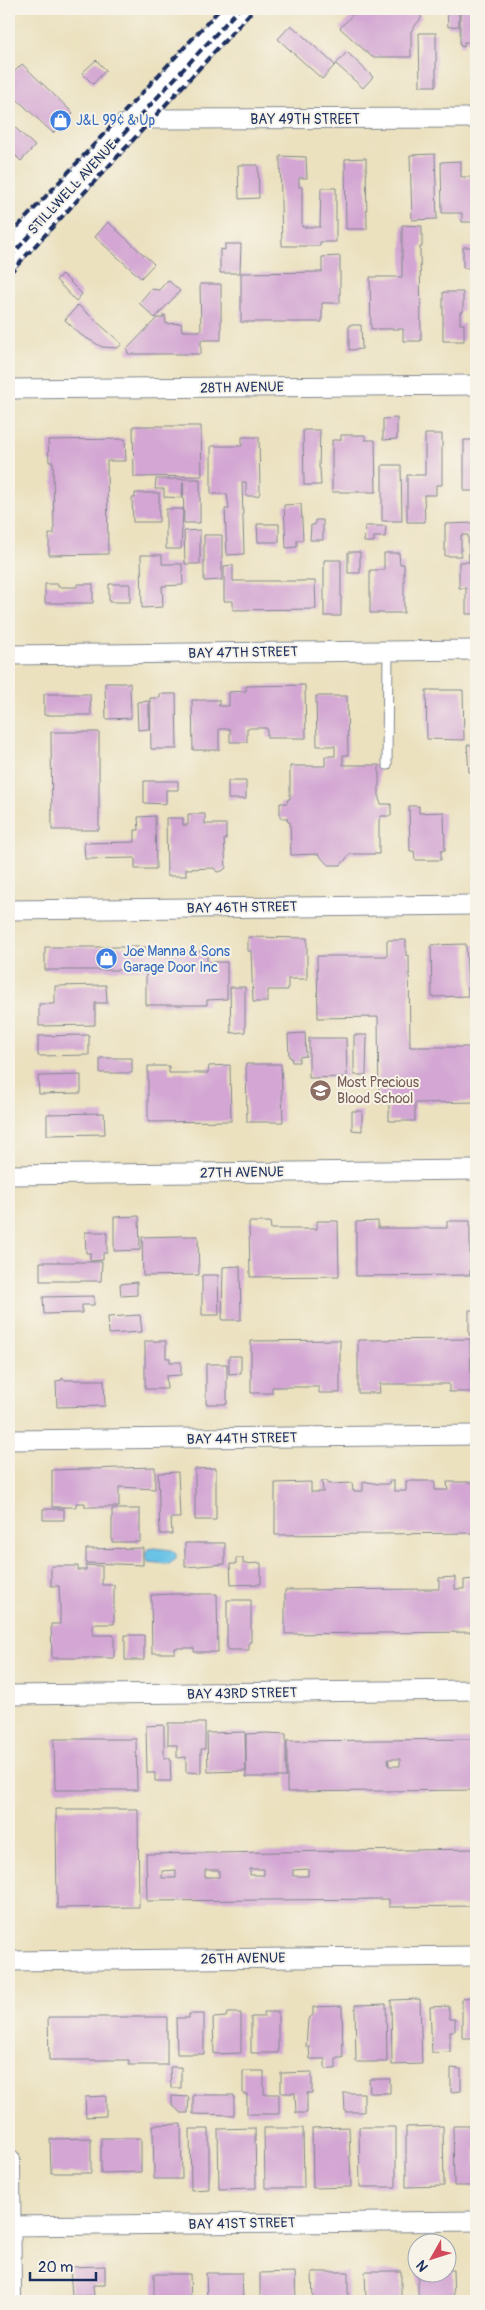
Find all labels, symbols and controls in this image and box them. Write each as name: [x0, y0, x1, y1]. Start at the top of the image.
shop icon: J&L 99¢ & Up: [48, 108, 72, 132]
street label: BAY 49TH STREET: [250, 111, 360, 128]
place label: J&L 99¢ & Up: [76, 112, 156, 129]
street label: STILLWELL AVENUE: [24, 137, 121, 238]
street label: 28TH AVENUE: [200, 378, 284, 397]
street label: BAY 47TH STREET: [188, 643, 298, 662]
street label: BAY 46TH STREET: [187, 898, 298, 917]
place label: Joe Manna & Sons Garage Door Inc: [123, 943, 231, 976]
shop icon: Joe Manna & Sons Garage Door Inc: [95, 947, 119, 971]
place label: Most Precious Blood School: [337, 1074, 420, 1107]
school or university icon: Most Precious Blood School: [309, 1078, 333, 1102]
street label: 27TH AVENUE: [200, 1163, 284, 1182]
street label: BAY 44TH STREET: [187, 1429, 298, 1448]
street label: BAY 43RD STREET: [187, 1684, 298, 1703]
street label: 26TH AVENUE: [200, 1949, 286, 1968]
street label: BAY 41ST STREET: [188, 2214, 296, 2233]
north arrow: [408, 2232, 458, 2282]
scale bar: [30, 2250, 96, 2282]
text: N: [413, 2257, 432, 2275]
text: 20 m: [38, 2258, 73, 2277]

